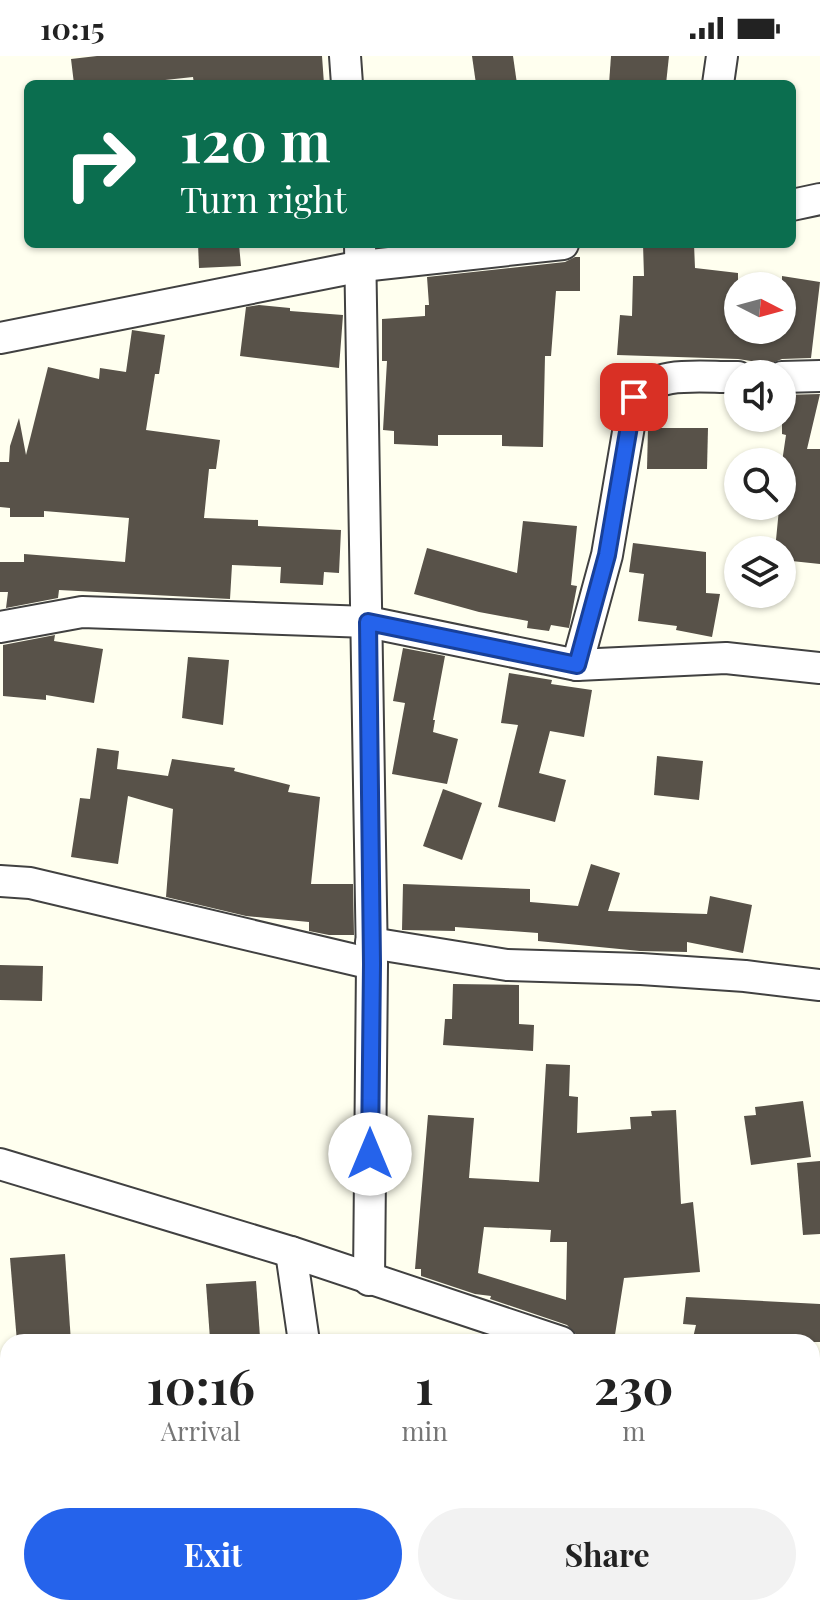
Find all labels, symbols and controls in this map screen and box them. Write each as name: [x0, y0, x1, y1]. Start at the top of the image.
text: 10:15: [40, 8, 104, 48]
text: 120 m: [180, 102, 331, 177]
icon: right: [48, 112, 152, 216]
text: Turn right: [180, 174, 347, 222]
north arrow: [724, 272, 796, 344]
map controls: [724, 272, 796, 608]
button: sound: [724, 360, 796, 432]
pin: [600, 363, 668, 431]
icon: arrive: [612, 375, 656, 419]
button: search: [724, 448, 796, 520]
button: layers: [724, 536, 796, 608]
position arrow: [328, 1112, 412, 1196]
text: 10:16: [146, 1353, 255, 1417]
text: 1: [415, 1353, 434, 1417]
text: 230: [594, 1353, 674, 1417]
text: Arrival: [161, 1413, 241, 1448]
text: min: [401, 1413, 448, 1448]
text: m: [622, 1413, 645, 1448]
button: Exit: [24, 1508, 402, 1600]
button: Share: [418, 1508, 796, 1600]

